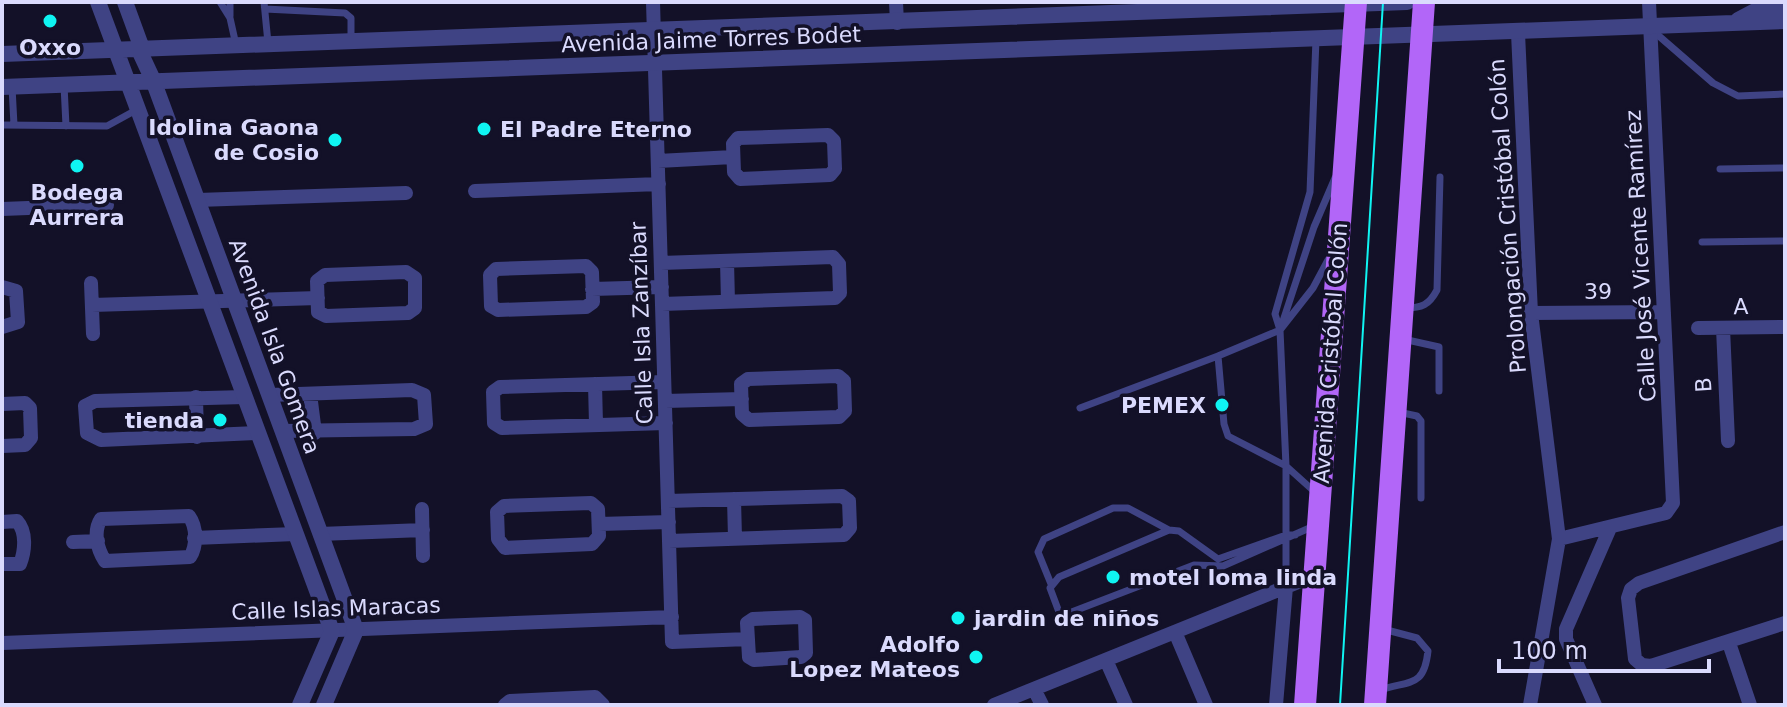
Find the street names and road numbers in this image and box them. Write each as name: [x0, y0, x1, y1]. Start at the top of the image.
street label: Avenida Jaime Torres Bodet: [561, 22, 862, 57]
street label: Prolongación Cristóbal Colón: [1484, 58, 1531, 374]
street label: Calle José Vicente Ramírez: [1620, 109, 1661, 403]
street label: Calle Isla Zanzíbar: [625, 220, 658, 425]
street label: Avenida Cristóbal Colón: [1309, 222, 1352, 484]
street label: Avenida Isla Gomera: [224, 235, 325, 457]
street label: 39: [1584, 279, 1612, 304]
street label: A: [1733, 294, 1749, 319]
street label: B: [1691, 377, 1716, 393]
street label: Calle Islas Maracas: [231, 592, 441, 625]

